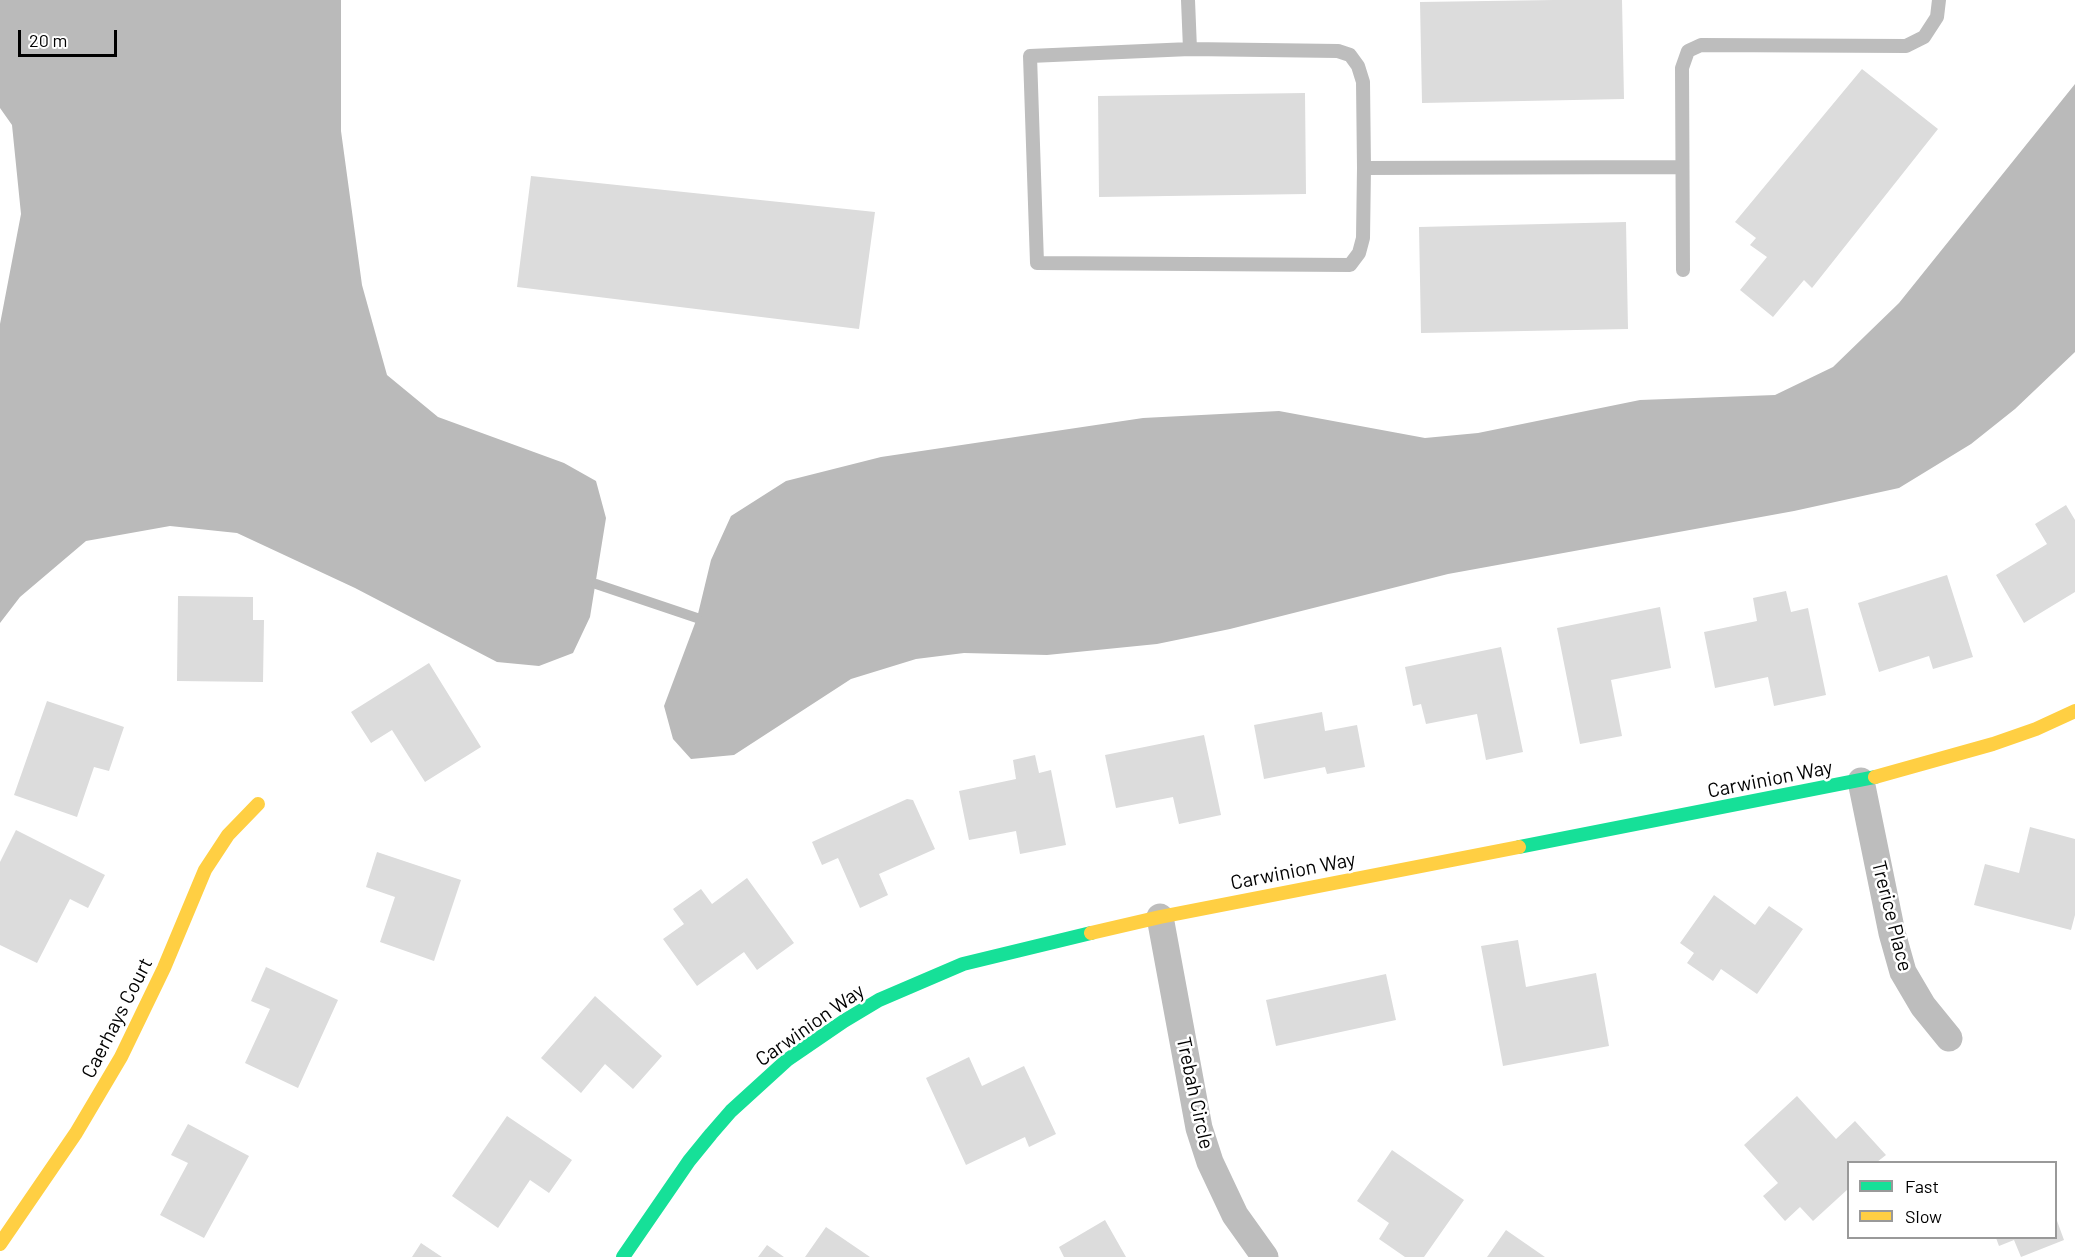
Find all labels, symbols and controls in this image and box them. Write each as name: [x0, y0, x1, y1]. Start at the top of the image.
scale bar: [21, 18, 120, 56]
text: 20 m: [29, 29, 67, 51]
street label: Carwinion Way: [1705, 755, 1835, 803]
street label: Carwinion Way: [1228, 847, 1358, 895]
street label: Trerice Place: [1867, 858, 1917, 974]
street label: Caerhays Court: [76, 954, 158, 1082]
street label: Carwinion Way: [751, 979, 869, 1071]
street label: Trebah Circle: [1171, 1035, 1219, 1151]
legend: [1847, 1161, 2057, 1239]
text: Fast: [1905, 1175, 1939, 1197]
text: Slow: [1905, 1205, 1942, 1227]

